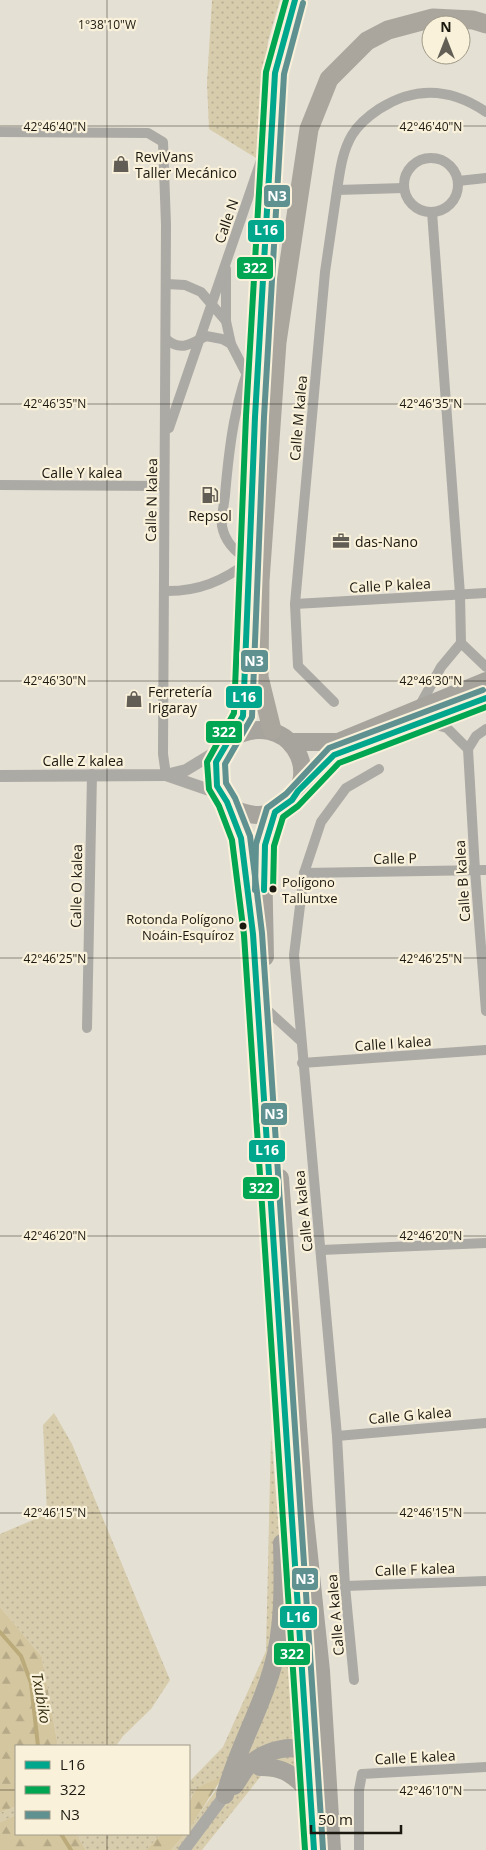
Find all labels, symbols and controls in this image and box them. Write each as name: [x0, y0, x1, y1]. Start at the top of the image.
north arrow: [421, 15, 471, 65]
text: 1°38'10"W: [78, 16, 136, 33]
text: N: [440, 17, 452, 36]
text: 42°46'40"N: [24, 118, 86, 135]
text: 42°46'40"N: [400, 118, 462, 135]
place label: ReviVans Taller Mecánico: [135, 147, 237, 182]
shop icon: ReviVans Taller Mecánico: [111, 154, 131, 174]
line badge: N3: [263, 184, 291, 208]
text: N3: [267, 186, 287, 205]
street label: Calle N: [210, 196, 242, 246]
line badge: L16: [247, 219, 285, 243]
text: L16: [254, 220, 278, 239]
line badge: 322: [236, 256, 274, 280]
text: 322: [243, 258, 267, 277]
street label: Calle M kalea: [285, 374, 311, 462]
text: 42°46'35"N: [24, 395, 86, 412]
text: 42°46'35"N: [400, 395, 462, 412]
street label: Calle N kalea: [141, 458, 161, 542]
street label: Calle Y kalea: [42, 463, 122, 482]
fuel station icon: Repsol: [200, 485, 220, 505]
place label: Repsol: [188, 506, 232, 525]
office icon: das-Nano: [331, 531, 351, 551]
place label: das-Nano: [355, 532, 418, 551]
street label: Calle P kalea: [349, 573, 431, 597]
line badge: N3: [240, 649, 269, 673]
text: N3: [244, 651, 264, 670]
text: 42°46'30"N: [24, 672, 86, 689]
text: 42°46'30"N: [400, 672, 462, 689]
place label: Ferretería Irigaray: [148, 682, 212, 717]
line badge: L16: [225, 685, 263, 709]
text: L16: [232, 687, 256, 706]
shop icon: Ferretería Irigaray: [124, 689, 144, 709]
line badge: 322: [205, 720, 243, 744]
text: 322: [212, 722, 236, 741]
street label: Calle Z kalea: [42, 751, 124, 770]
street label: Calle B kalea: [450, 839, 474, 923]
street label: Calle O kalea: [66, 844, 86, 928]
street label: Calle P: [373, 848, 417, 868]
place label: Polígono Talluntxe: [282, 873, 338, 907]
marker: Polígono Talluntxe: [268, 884, 278, 894]
place label: Rotonda Polígono Noáin-Esquíroz: [126, 910, 234, 944]
marker: Rotonda Polígono Noáin-Esquíroz: [238, 921, 248, 931]
text: 42°46'25"N: [24, 950, 86, 967]
text: 42°46'25"N: [400, 950, 462, 967]
street label: Calle I kalea: [354, 1031, 432, 1055]
line badge: N3: [260, 1102, 288, 1126]
text: N3: [264, 1104, 284, 1123]
line badge: L16: [248, 1139, 286, 1163]
text: L16: [255, 1140, 279, 1159]
street label: Calle A kalea: [289, 1169, 317, 1253]
line badge: 322: [242, 1176, 280, 1200]
text: 322: [249, 1178, 273, 1197]
text: 42°46'20"N: [24, 1227, 86, 1244]
text: 42°46'20"N: [400, 1227, 462, 1244]
street label: Calle G kalea: [368, 1402, 452, 1428]
text: 42°46'15"N: [24, 1504, 86, 1521]
text: 42°46'15"N: [400, 1504, 462, 1521]
street label: Calle F kalea: [375, 1558, 455, 1580]
line badge: N3: [291, 1567, 319, 1591]
text: N3: [295, 1569, 315, 1588]
street label: Calle A kalea: [322, 1573, 348, 1657]
line badge: L16: [279, 1605, 318, 1629]
text: L16: [286, 1607, 310, 1626]
line badge: 322: [273, 1642, 311, 1666]
text: 322: [280, 1644, 304, 1663]
water label: Txubiko: [28, 1671, 56, 1725]
legend: [15, 1745, 190, 1835]
street label: Calle E kalea: [374, 1745, 456, 1769]
text: L16: [60, 1754, 85, 1774]
text: 322: [60, 1779, 86, 1799]
text: 42°46'10"N: [400, 1782, 462, 1799]
scale bar: [311, 1802, 401, 1834]
text: N3: [60, 1804, 80, 1824]
text: 50 m: [318, 1809, 353, 1829]

